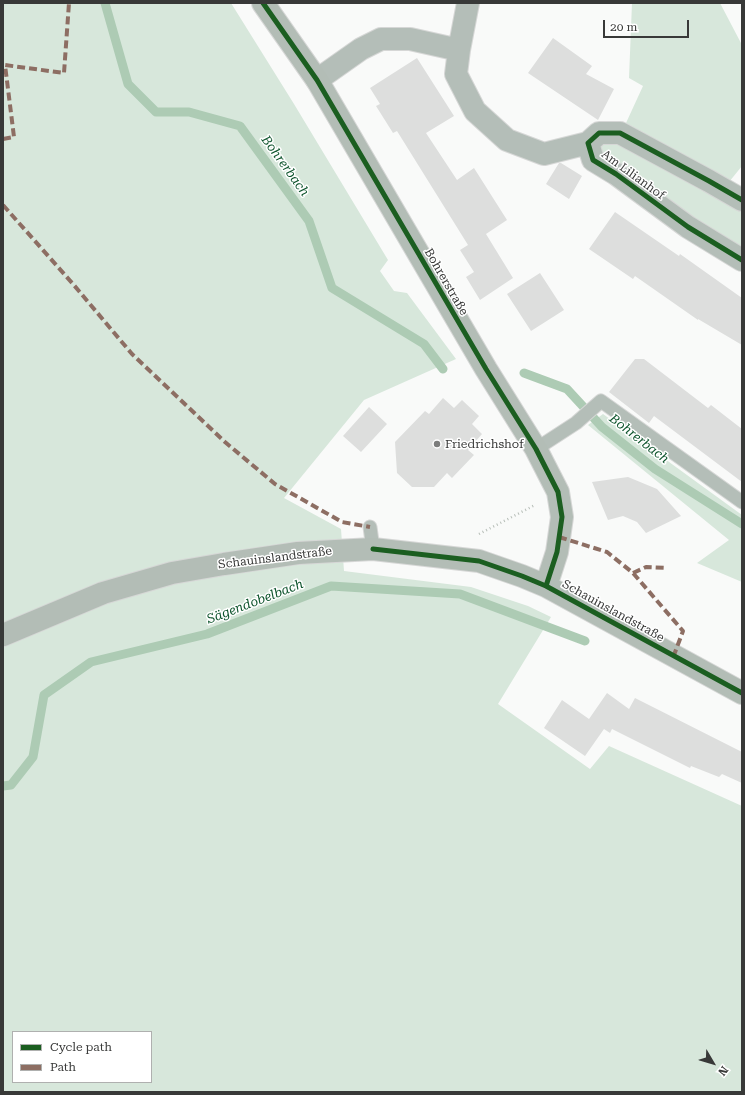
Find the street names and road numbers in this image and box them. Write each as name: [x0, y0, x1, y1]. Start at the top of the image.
street label: Am Lilianhof: [598, 147, 668, 203]
street label: Bohrerstraße: [421, 246, 471, 318]
street label: Schauinslandstraße: [217, 544, 333, 572]
street label: Schauinslandstraße: [559, 577, 667, 645]

